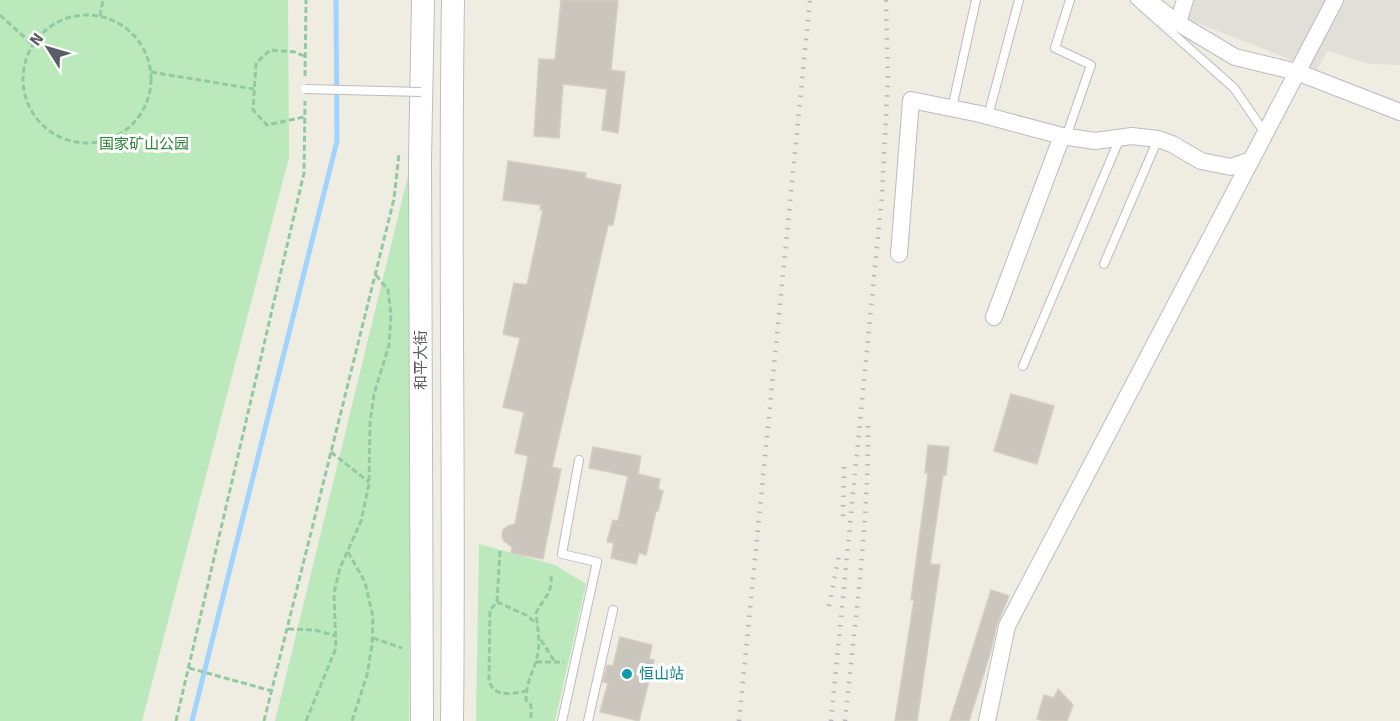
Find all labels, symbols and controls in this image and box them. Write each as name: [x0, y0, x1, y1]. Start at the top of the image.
north arrow: [18, 18, 78, 78]
text: N: [25, 29, 48, 50]
park label: 国家矿山公园: [99, 135, 189, 153]
street label: 和平大街: [412, 330, 430, 390]
place label: 恒山站: [639, 665, 684, 683]
marker: 恒山站: [620, 667, 634, 681]

